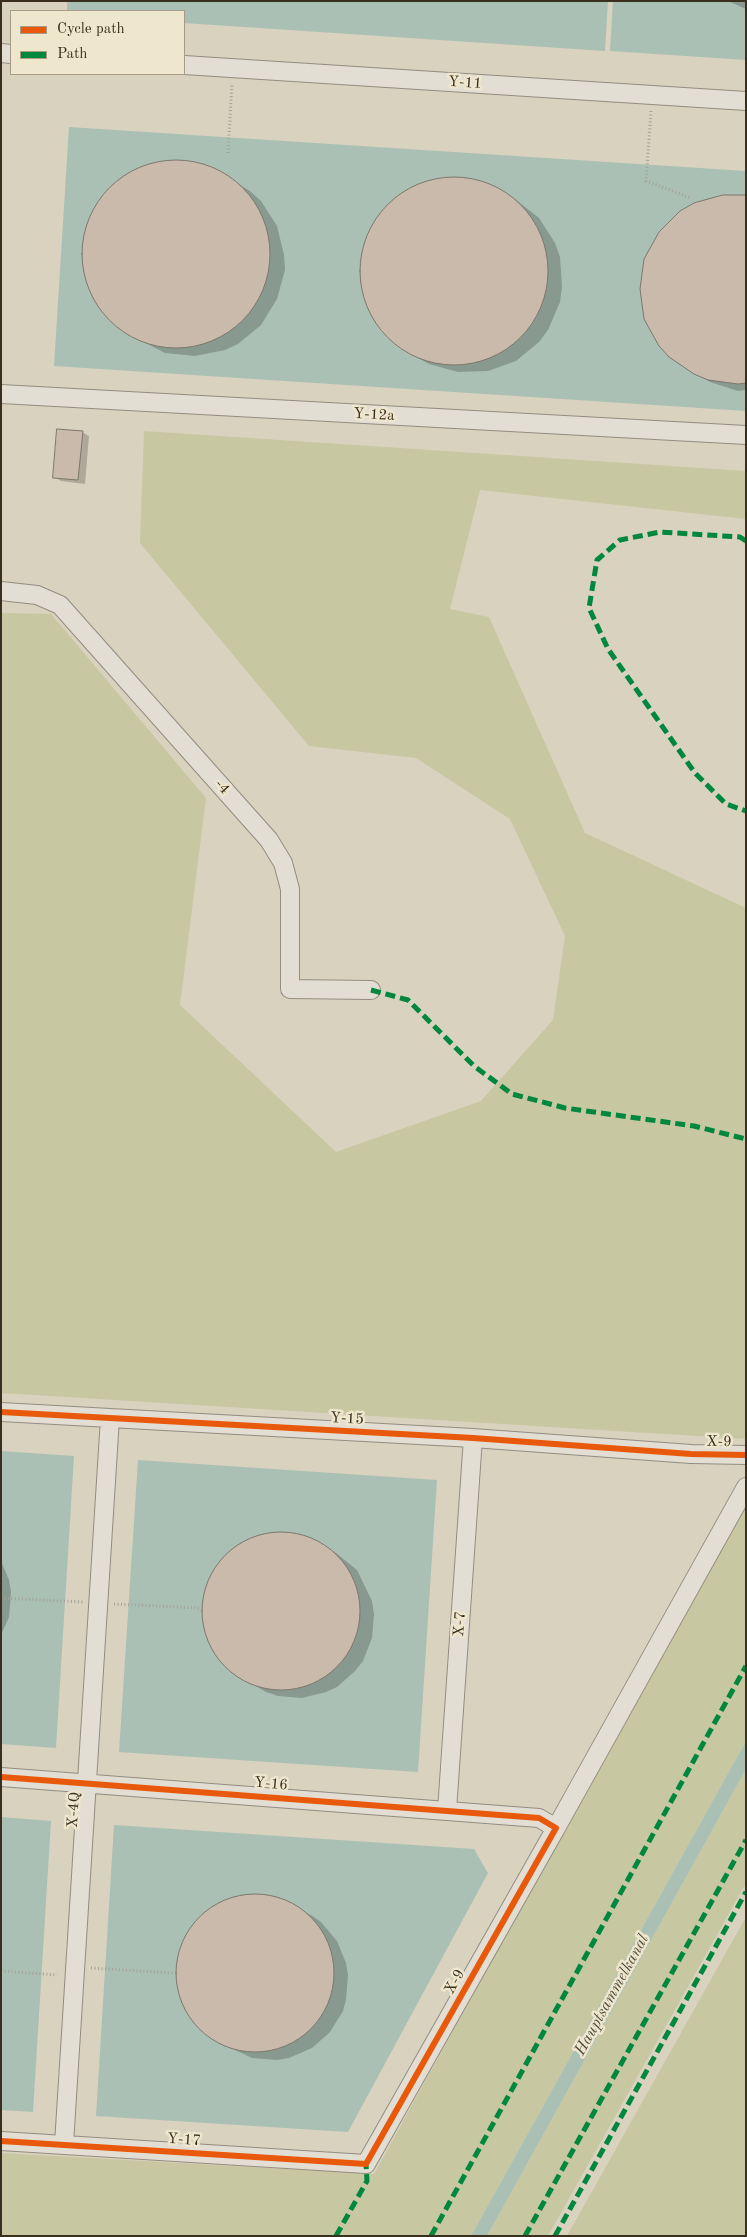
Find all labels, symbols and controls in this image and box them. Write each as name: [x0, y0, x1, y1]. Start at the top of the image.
legend: [10, 10, 185, 75]
text: Cycle path: [57, 22, 125, 37]
text: Path: [57, 47, 87, 62]
street label: Y-11: [447, 73, 483, 93]
street label: Y-12a: [353, 405, 395, 425]
street label: -4: [211, 776, 233, 798]
street label: Y-15: [330, 1409, 364, 1429]
street label: X-9: [706, 1433, 732, 1451]
street label: X-7: [450, 1611, 470, 1637]
street label: Y-16: [253, 1774, 289, 1794]
street label: X-4Q: [64, 1791, 84, 1829]
water label: Hauptsammelkanal: [571, 1931, 653, 2059]
street label: X-9: [441, 1966, 469, 1998]
street label: Y-17: [166, 2130, 202, 2150]

